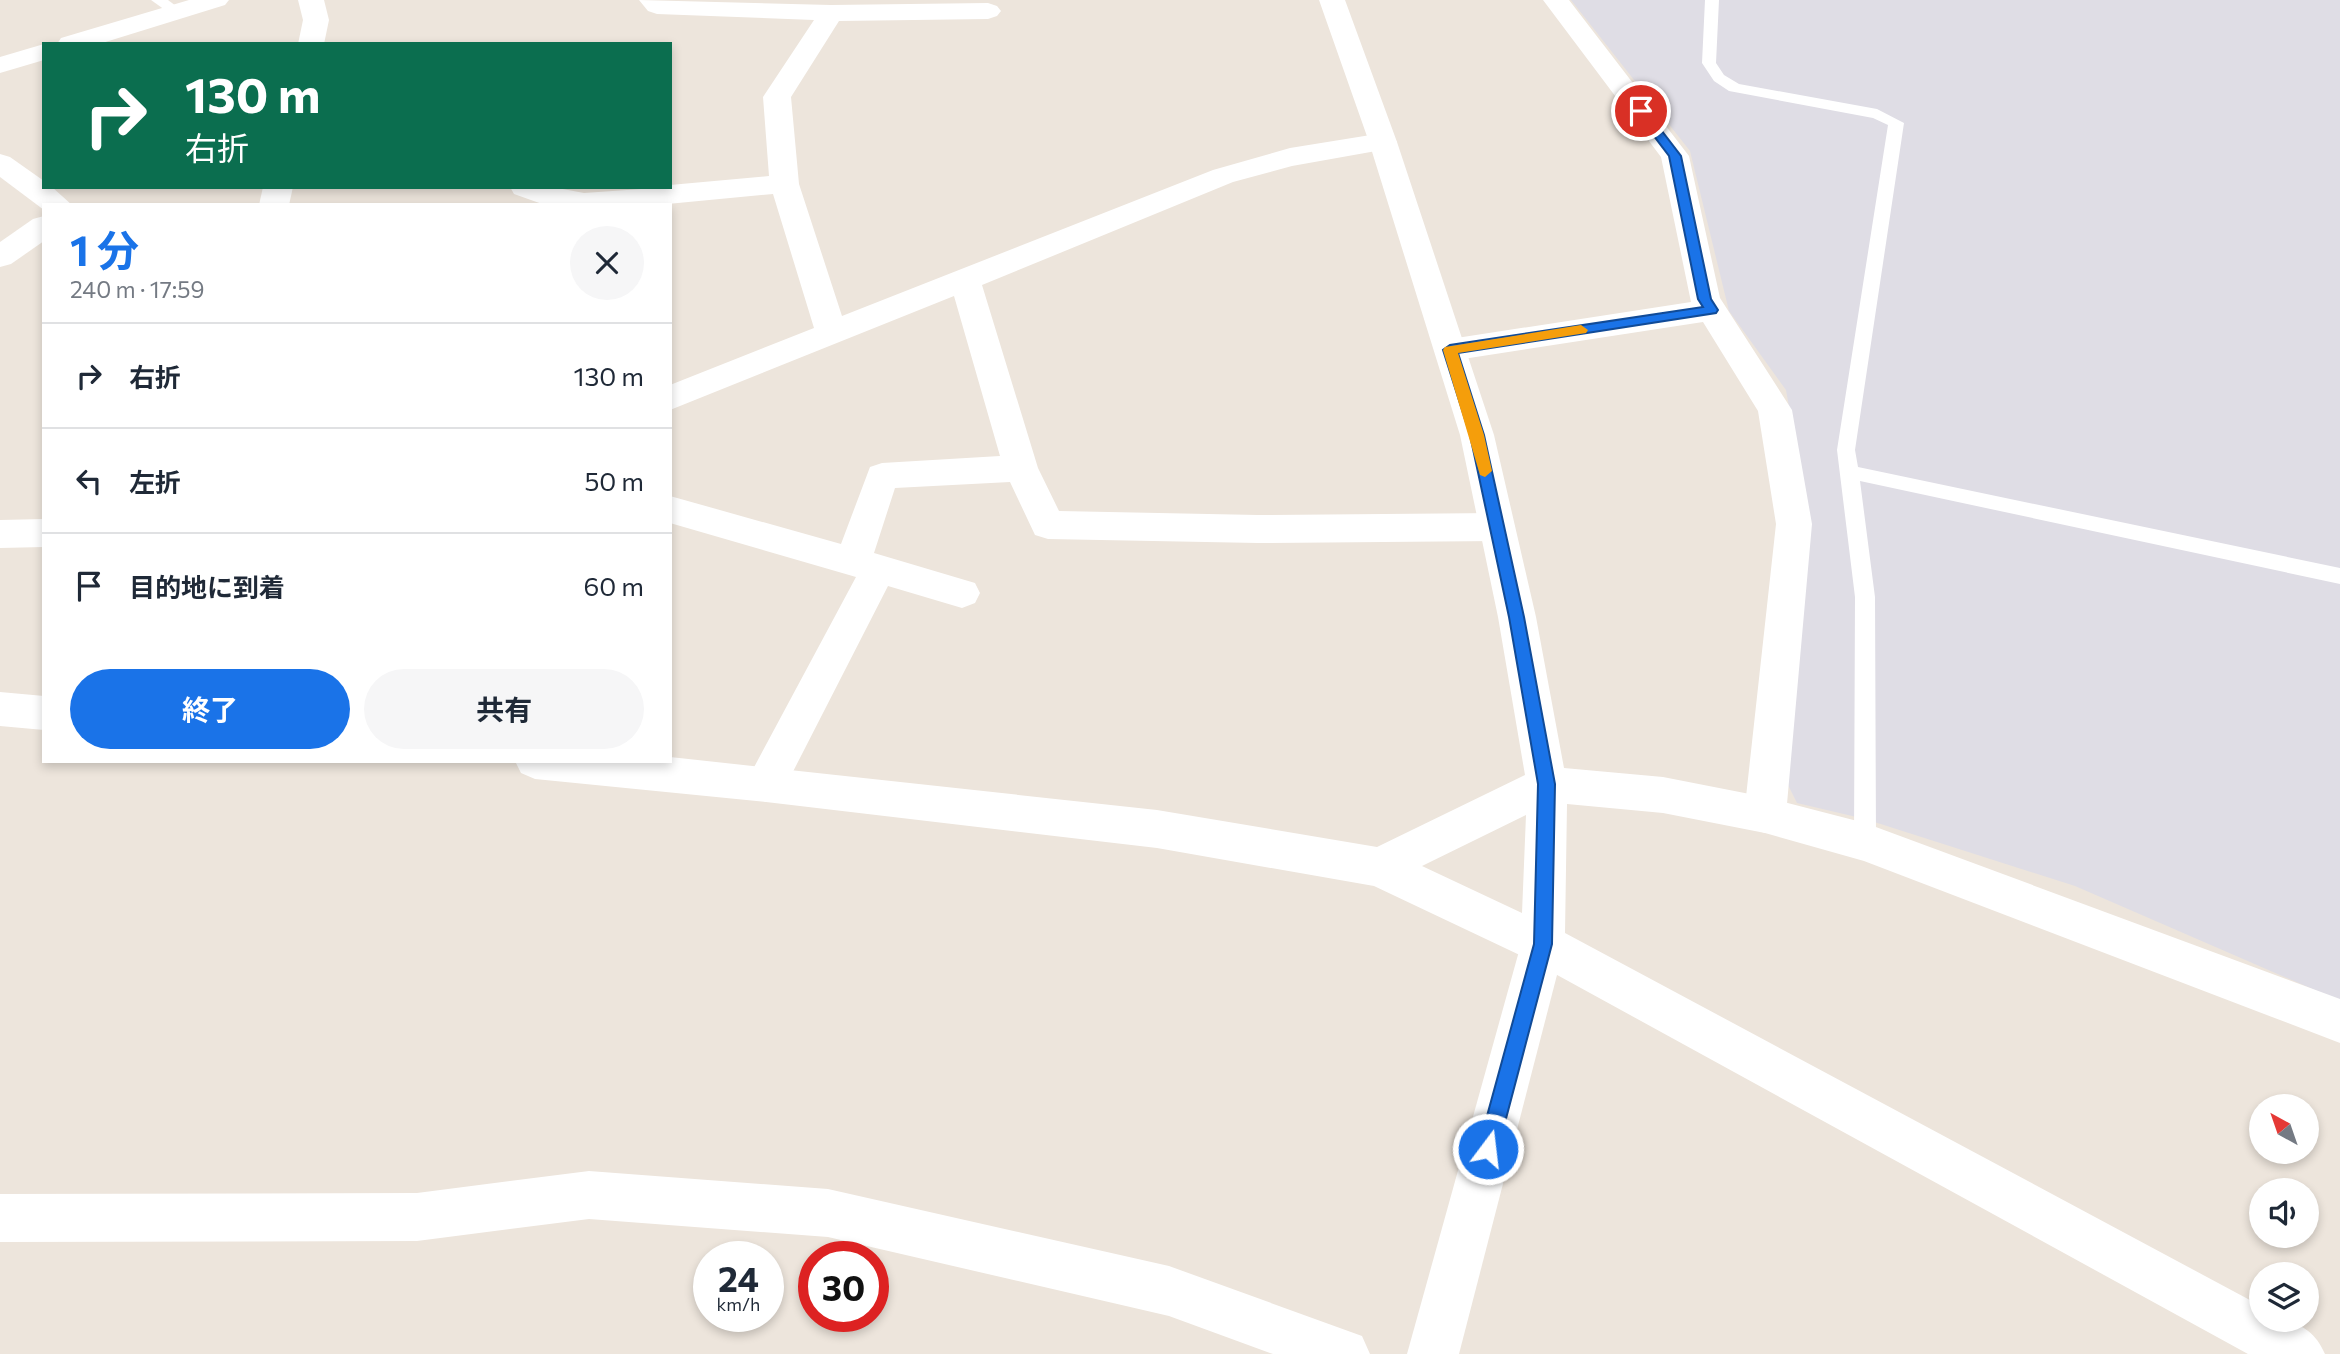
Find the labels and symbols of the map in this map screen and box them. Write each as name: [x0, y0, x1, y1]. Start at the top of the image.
pin: [1611, 81, 1671, 141]
north arrow: [2249, 1094, 2319, 1164]
position arrow: [1451, 1112, 1525, 1186]
speed limit sign: 30: [798, 1241, 889, 1332]

